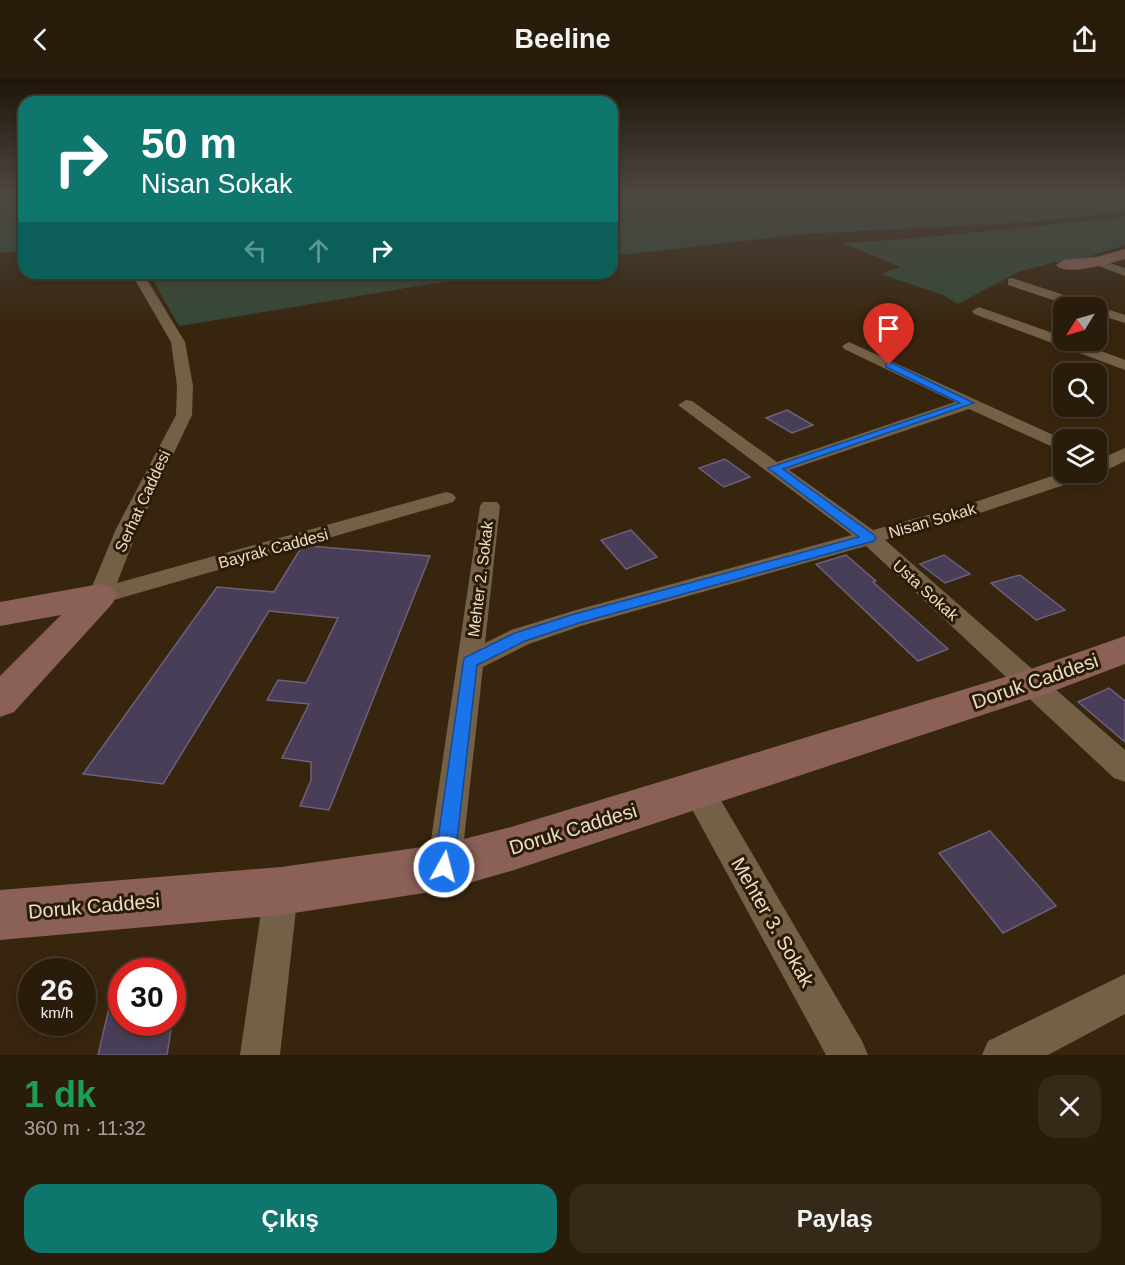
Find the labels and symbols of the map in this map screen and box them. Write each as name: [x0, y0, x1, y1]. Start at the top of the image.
north arrow: [1053, 297, 1107, 351]
pin: [863, 303, 914, 365]
street label: Serhat Caddesi: [111, 448, 173, 555]
street label: Nisan Sokak: [887, 500, 979, 541]
street label: Mehter 2. Sokak: [465, 519, 496, 638]
street label: Bayrak Caddesi: [216, 526, 330, 571]
street label: Usta Sokak: [890, 557, 962, 625]
street label: Doruk Caddesi: [969, 649, 1101, 713]
street label: Doruk Caddesi: [507, 799, 639, 859]
position arrow: [412, 835, 476, 899]
street label: Mehter 3. Sokak: [727, 853, 819, 991]
street label: Doruk Caddesi: [27, 889, 161, 923]
speed limit sign: 30: [108, 958, 186, 1036]

